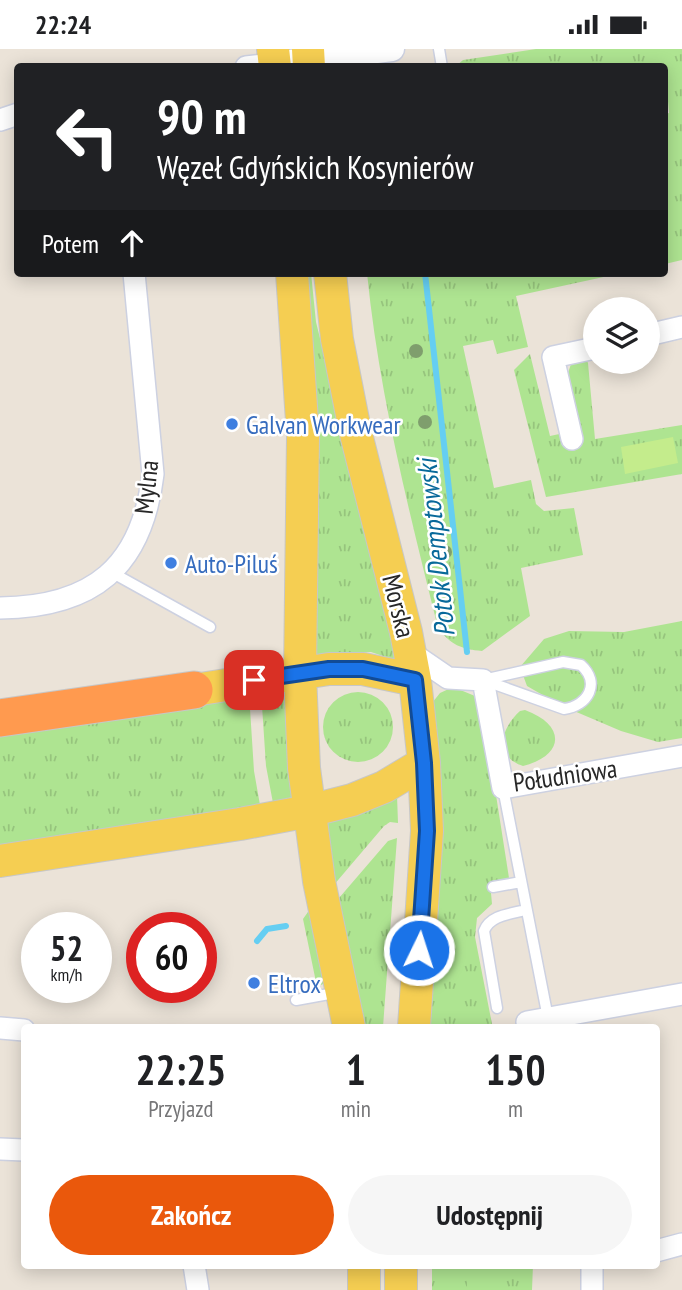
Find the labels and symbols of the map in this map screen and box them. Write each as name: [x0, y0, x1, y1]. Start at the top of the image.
place label: Galvan Workwear: [246, 408, 401, 441]
marker: Galvan Workwear: [224, 416, 240, 432]
water label: Potok Demptowski: [407, 453, 463, 639]
street label: Mylna: [127, 458, 165, 516]
place label: Auto-Piluś: [185, 547, 278, 580]
marker: Auto-Piluś: [163, 555, 179, 571]
street label: Morska: [375, 571, 423, 641]
pin: [224, 650, 284, 710]
street label: Południowa: [511, 751, 619, 799]
speed limit sign: 60: [126, 912, 217, 1003]
position arrow: [382, 913, 456, 987]
place label: Eltrox: [268, 967, 321, 1000]
marker: Eltrox: [246, 975, 262, 991]

